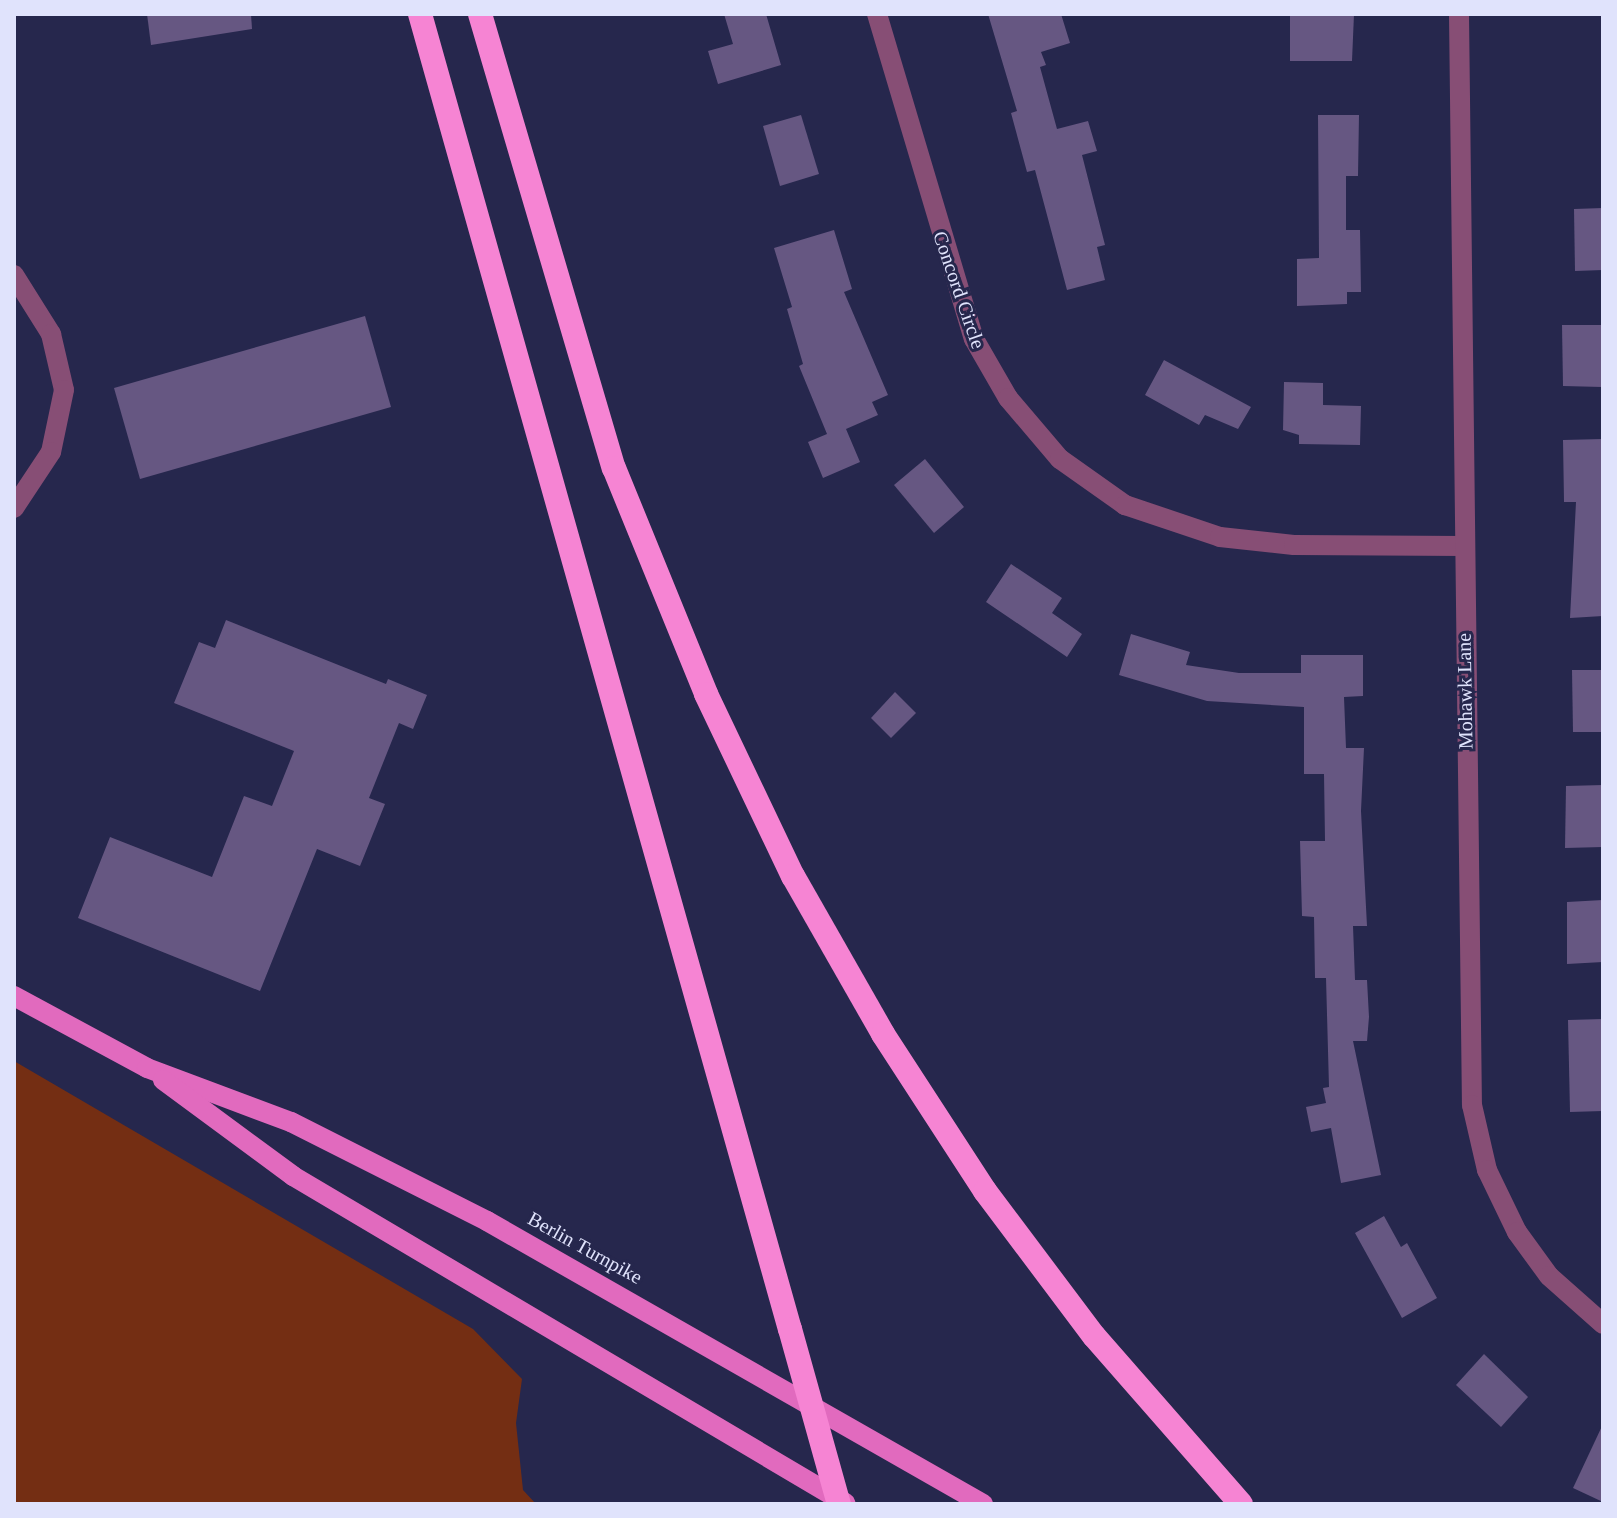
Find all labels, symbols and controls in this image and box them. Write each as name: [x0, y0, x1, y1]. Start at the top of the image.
street label: Concord Circle: [928, 228, 990, 352]
street label: Mohawk Lane: [1452, 633, 1478, 749]
street label: Berlin Turnpike: [523, 1207, 647, 1289]

